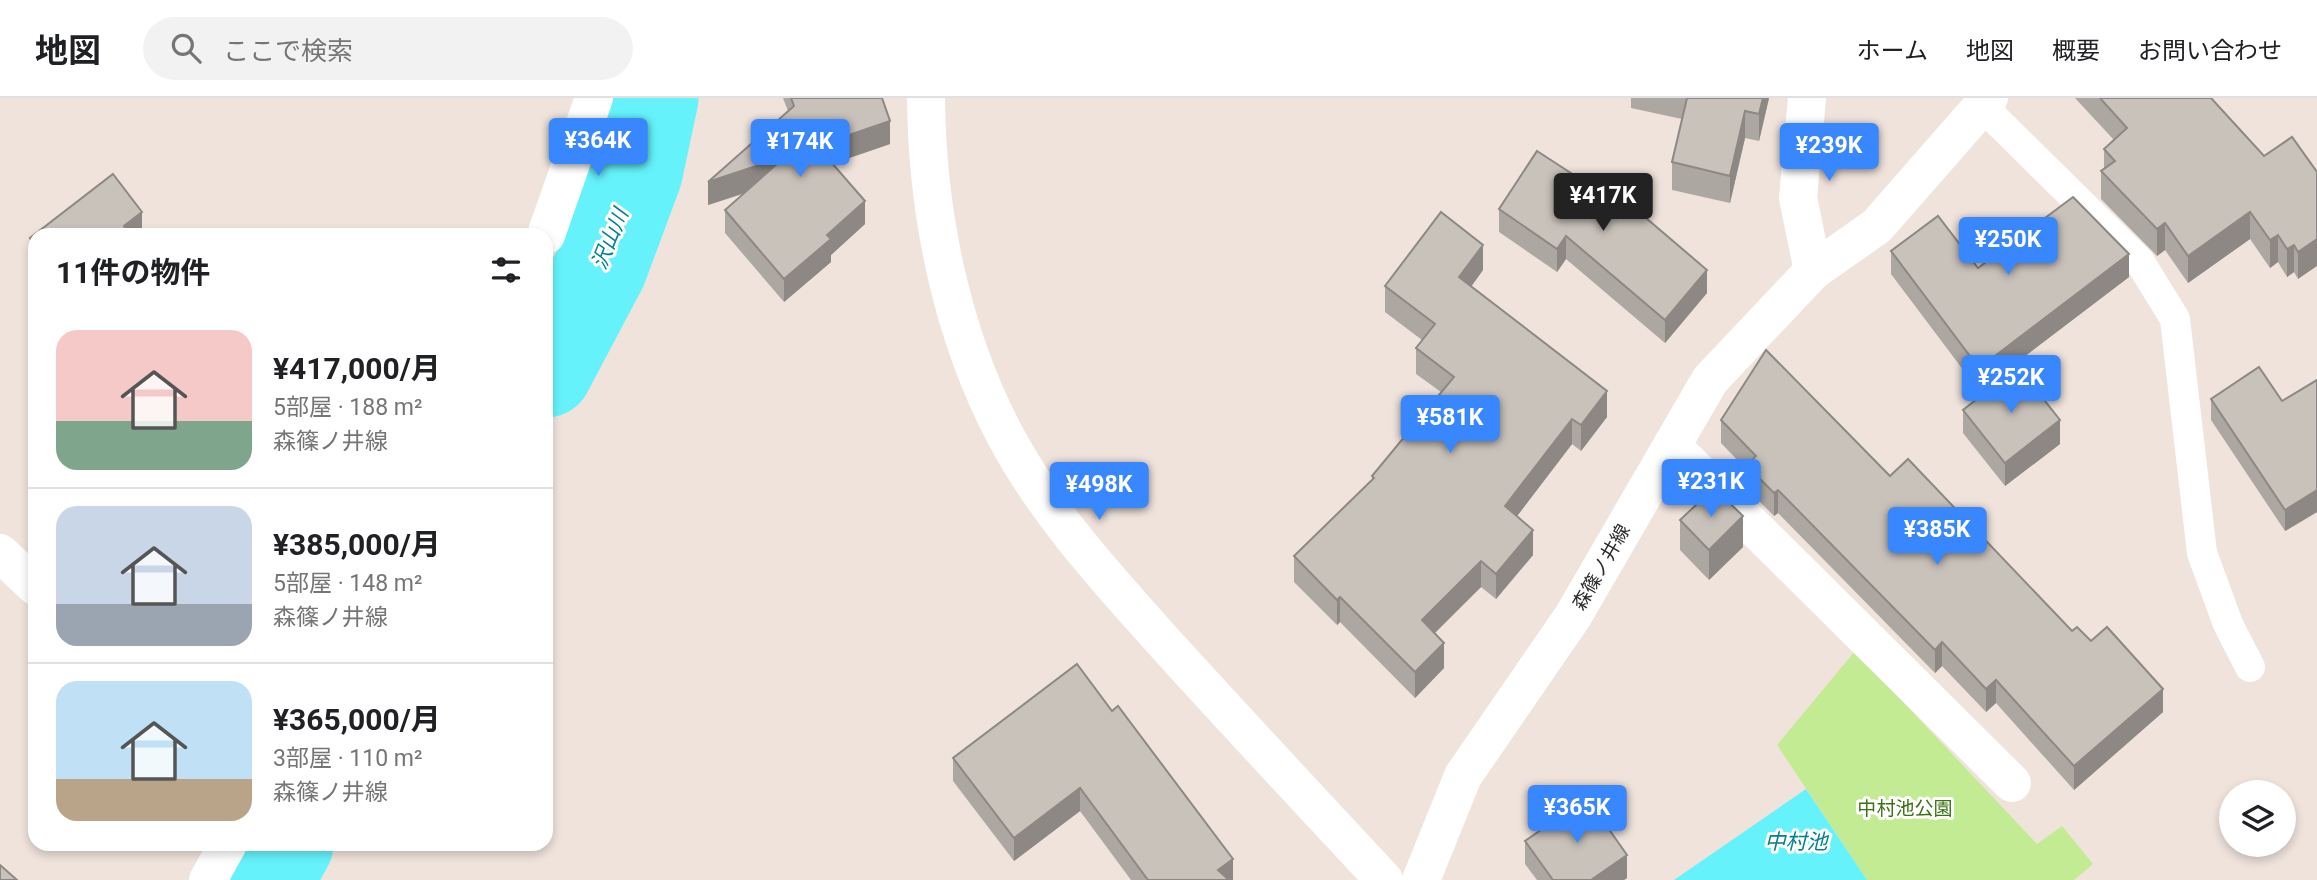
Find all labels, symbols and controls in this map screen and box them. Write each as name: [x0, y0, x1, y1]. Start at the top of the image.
search box: [143, 17, 633, 80]
icon: search: [167, 29, 205, 67]
text: 地図: [35, 31, 101, 70]
text: ここで検索: [223, 36, 353, 66]
text: ホーム: [1857, 37, 1928, 65]
text: 地図: [1966, 37, 2014, 65]
text: 概要: [2052, 37, 2100, 65]
text: お問い合わせ: [2138, 37, 2282, 65]
pin: ¥364K: [549, 118, 647, 178]
pin: ¥174K: [751, 120, 849, 179]
pin: ¥239K: [1780, 123, 1878, 183]
text: ¥364K: [565, 127, 631, 154]
text: ¥174K: [767, 128, 833, 155]
text: ¥239K: [1796, 132, 1862, 159]
pin: ¥417K: [1554, 174, 1652, 233]
text: ¥417K: [1570, 182, 1636, 209]
water label: 沢山川: [587, 203, 634, 273]
pin: ¥250K: [1959, 218, 2057, 277]
text: ¥250K: [1975, 226, 2041, 253]
icon: filters: [487, 251, 525, 289]
text: 11件の物件: [56, 255, 210, 290]
text: ¥417,000/月: [273, 351, 441, 386]
pin: ¥252K: [1962, 356, 2060, 415]
icon: home: [112, 358, 196, 442]
text: ¥252K: [1978, 364, 2044, 391]
text: 5部屋 · 188 m²: [273, 394, 422, 421]
pin: ¥581K: [1401, 396, 1499, 455]
text: ¥581K: [1417, 404, 1483, 431]
text: 森篠ノ井線: [273, 428, 388, 455]
pin: ¥231K: [1662, 460, 1760, 519]
pin: ¥498K: [1050, 462, 1148, 522]
text: ¥231K: [1678, 468, 1744, 495]
text: ¥498K: [1066, 471, 1132, 498]
pin: ¥385K: [1888, 508, 1986, 567]
text: ¥385K: [1904, 516, 1970, 543]
street label: 森篠ノ井線: [1567, 520, 1635, 614]
text: ¥385,000/月: [273, 527, 441, 562]
icon: home: [112, 534, 196, 618]
text: 5部屋 · 148 m²: [273, 570, 422, 597]
text: 森篠ノ井線: [273, 604, 388, 631]
text: ¥365,000/月: [273, 702, 441, 737]
icon: home: [112, 709, 196, 793]
text: 3部屋 · 110 m²: [273, 745, 422, 772]
text: 森篠ノ井線: [273, 779, 388, 806]
map controls: [2219, 780, 2296, 857]
button: layers: [2219, 780, 2296, 857]
pin: ¥365K: [1528, 786, 1626, 845]
text: ¥365K: [1544, 794, 1610, 821]
park label: 中村池公園: [1857, 797, 1953, 820]
water label: 中村池: [1765, 830, 1829, 854]

